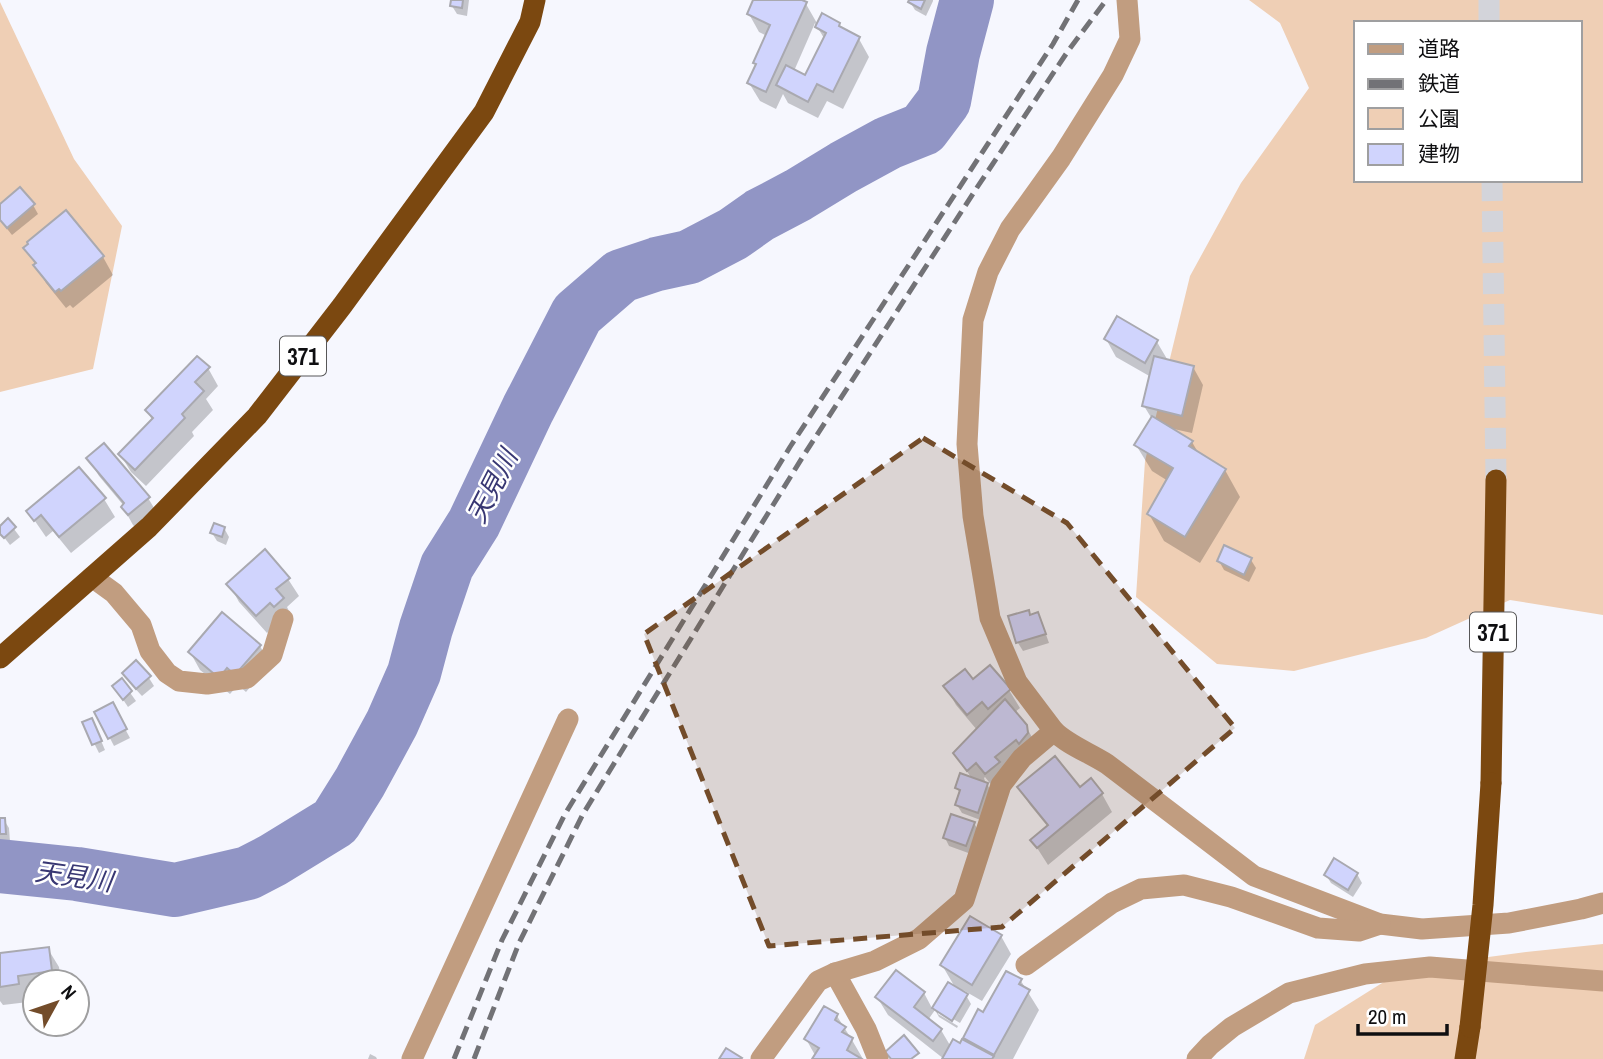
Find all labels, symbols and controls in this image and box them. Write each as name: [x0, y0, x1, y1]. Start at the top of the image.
legend: [1354, 21, 1582, 182]
text: 道路: [1418, 34, 1460, 63]
text: 鉄道: [1418, 69, 1460, 98]
text: 公園: [1418, 104, 1460, 133]
text: 建物: [1418, 139, 1460, 168]
road number: 371: [280, 336, 326, 376]
water label: 天見川: [459, 441, 527, 529]
road number: 371: [1470, 612, 1516, 652]
water label: 天見川: [33, 853, 118, 899]
north arrow: [21, 968, 91, 1038]
text: N: [55, 979, 83, 1005]
scale bar: [1358, 992, 1447, 1036]
text: 20 m: [1368, 1002, 1406, 1031]

